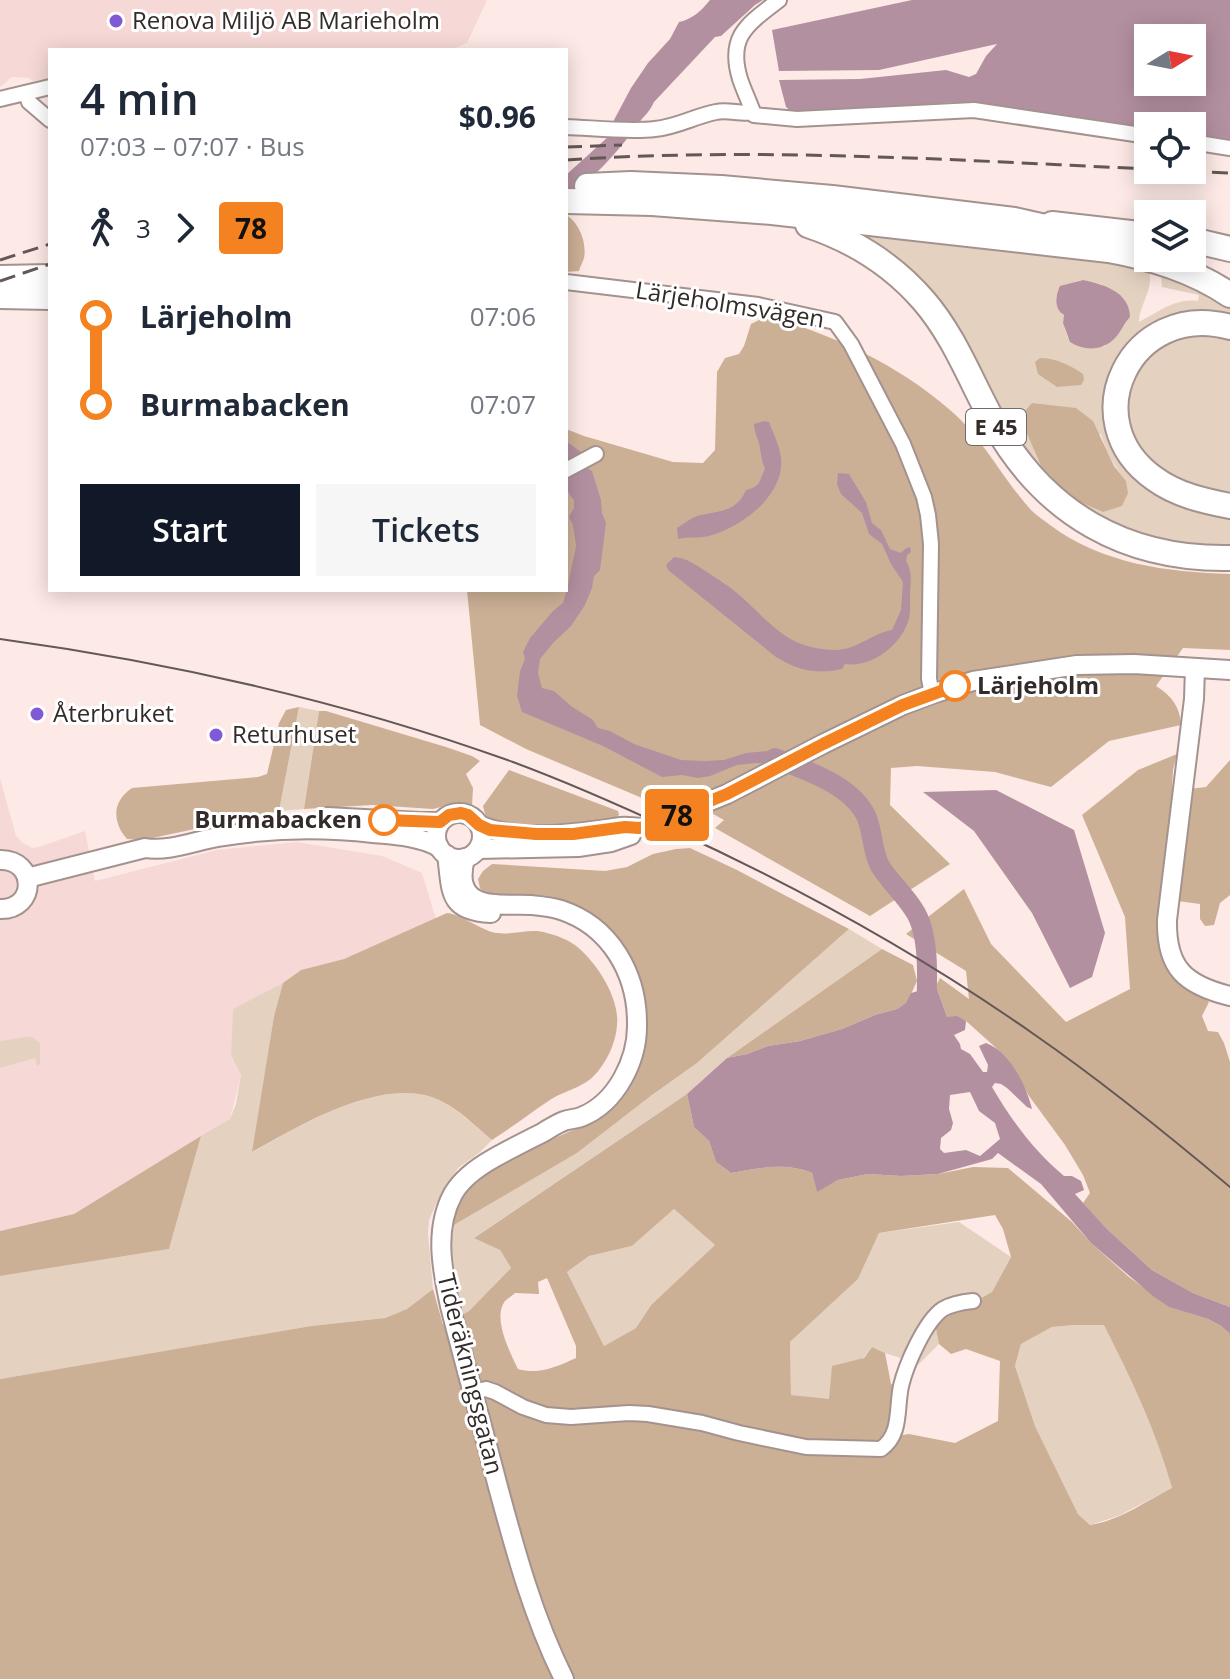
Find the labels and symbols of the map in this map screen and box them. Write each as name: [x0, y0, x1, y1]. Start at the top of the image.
place label: Renova Miljö AB Marieholm: [132, 3, 440, 36]
marker: Renova Miljö AB Marieholm: [107, 12, 125, 30]
north arrow: [1134, 24, 1206, 96]
street label: Lärjeholmsvägen: [634, 272, 827, 335]
road number: E 45: [966, 409, 1026, 445]
place label: Lärjeholm: [977, 668, 1099, 701]
marker: Lärjeholm: [940, 671, 970, 701]
place label: Återbruket: [53, 696, 174, 729]
marker: Återbruket: [28, 705, 46, 723]
place label: Returhuset: [232, 717, 356, 750]
marker: Returhuset: [207, 726, 225, 744]
line badge: 78: [641, 789, 713, 841]
place label: Burmabacken: [194, 802, 362, 835]
marker: Burmabacken: [369, 805, 399, 835]
street label: Tideräkningsgatan: [431, 1270, 512, 1478]

